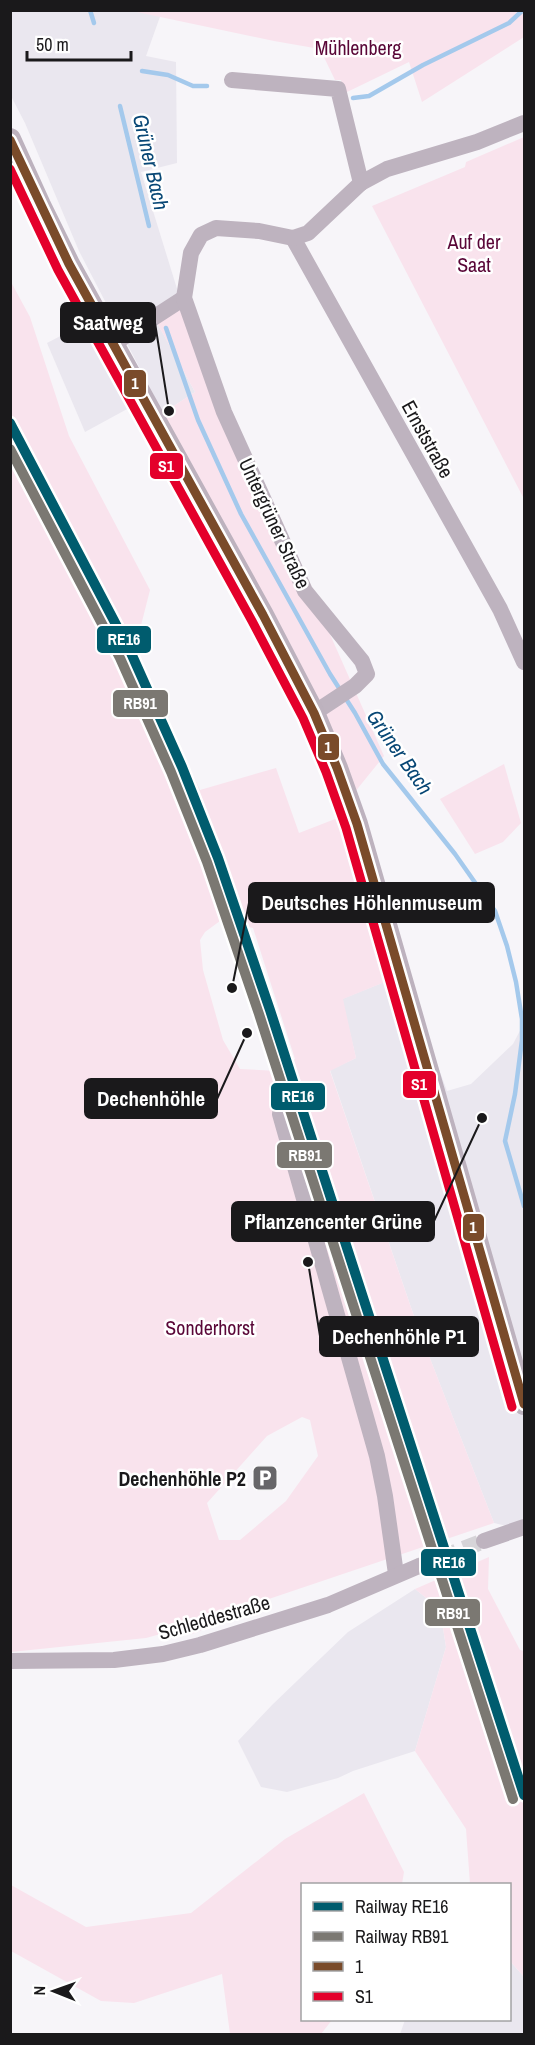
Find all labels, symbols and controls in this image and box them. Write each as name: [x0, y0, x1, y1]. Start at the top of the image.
scale bar: [27, 24, 130, 62]
text: 50 m: [36, 32, 69, 57]
park label: Mühlenberg: [315, 34, 401, 61]
water label: Grüner Bach: [126, 111, 176, 213]
park label: Auf der Saat: [447, 228, 501, 278]
callout: Saatweg: [61, 303, 155, 342]
text: Saatweg: [73, 308, 143, 337]
line badge: 1: [123, 369, 147, 398]
text: 1: [131, 372, 139, 394]
street label: Ernststraße: [396, 395, 460, 483]
line badge: S1: [149, 452, 184, 480]
street label: Untergrüner Straße: [233, 453, 317, 593]
text: S1: [158, 455, 175, 477]
line badge: RE16: [96, 625, 152, 654]
text: RE16: [108, 628, 140, 650]
line badge: RB91: [112, 689, 169, 718]
text: RB91: [123, 692, 157, 714]
water label: Grüner Bach: [360, 704, 440, 800]
line badge: 1: [317, 733, 340, 761]
text: 1: [324, 736, 332, 758]
callout: Deutsches Höhlenmuseum: [249, 883, 494, 922]
text: Deutsches Höhlenmuseum: [261, 888, 483, 917]
line badge: S1: [402, 1070, 437, 1099]
text: S1: [411, 1073, 428, 1095]
callout: Dechenhöhle: [85, 1079, 217, 1118]
line badge: RE16: [270, 1082, 326, 1111]
text: Dechenhöhle: [97, 1084, 205, 1113]
text: RE16: [282, 1085, 314, 1107]
line badge: RB91: [276, 1141, 333, 1169]
text: RB91: [288, 1144, 322, 1166]
callout: Pflanzencenter Grüne: [232, 1202, 434, 1241]
text: Pflanzencenter Grüne: [244, 1207, 422, 1236]
line badge: 1: [462, 1213, 485, 1242]
text: 1: [469, 1216, 477, 1238]
park label: Sonderhorst: [165, 1314, 255, 1341]
callout: Dechenhöhle P1: [320, 1317, 478, 1356]
text: Dechenhöhle P1: [332, 1322, 466, 1351]
parking icon: Dechenhöhle P2: [250, 1463, 280, 1493]
place label: Dechenhöhle P2: [118, 1465, 246, 1492]
line badge: RE16: [420, 1548, 477, 1577]
text: RE16: [433, 1551, 465, 1573]
street label: Schleddestraße: [155, 1588, 273, 1646]
line badge: RB91: [424, 1598, 481, 1627]
text: RB91: [436, 1602, 470, 1624]
legend: [301, 1883, 511, 2021]
text: Railway RE16: [355, 1894, 449, 1919]
text: Railway RB91: [355, 1924, 449, 1949]
text: 1: [355, 1954, 364, 1979]
north arrow: [24, 1961, 84, 2021]
text: S1: [355, 1984, 374, 2009]
text: N: [28, 1986, 50, 1996]

